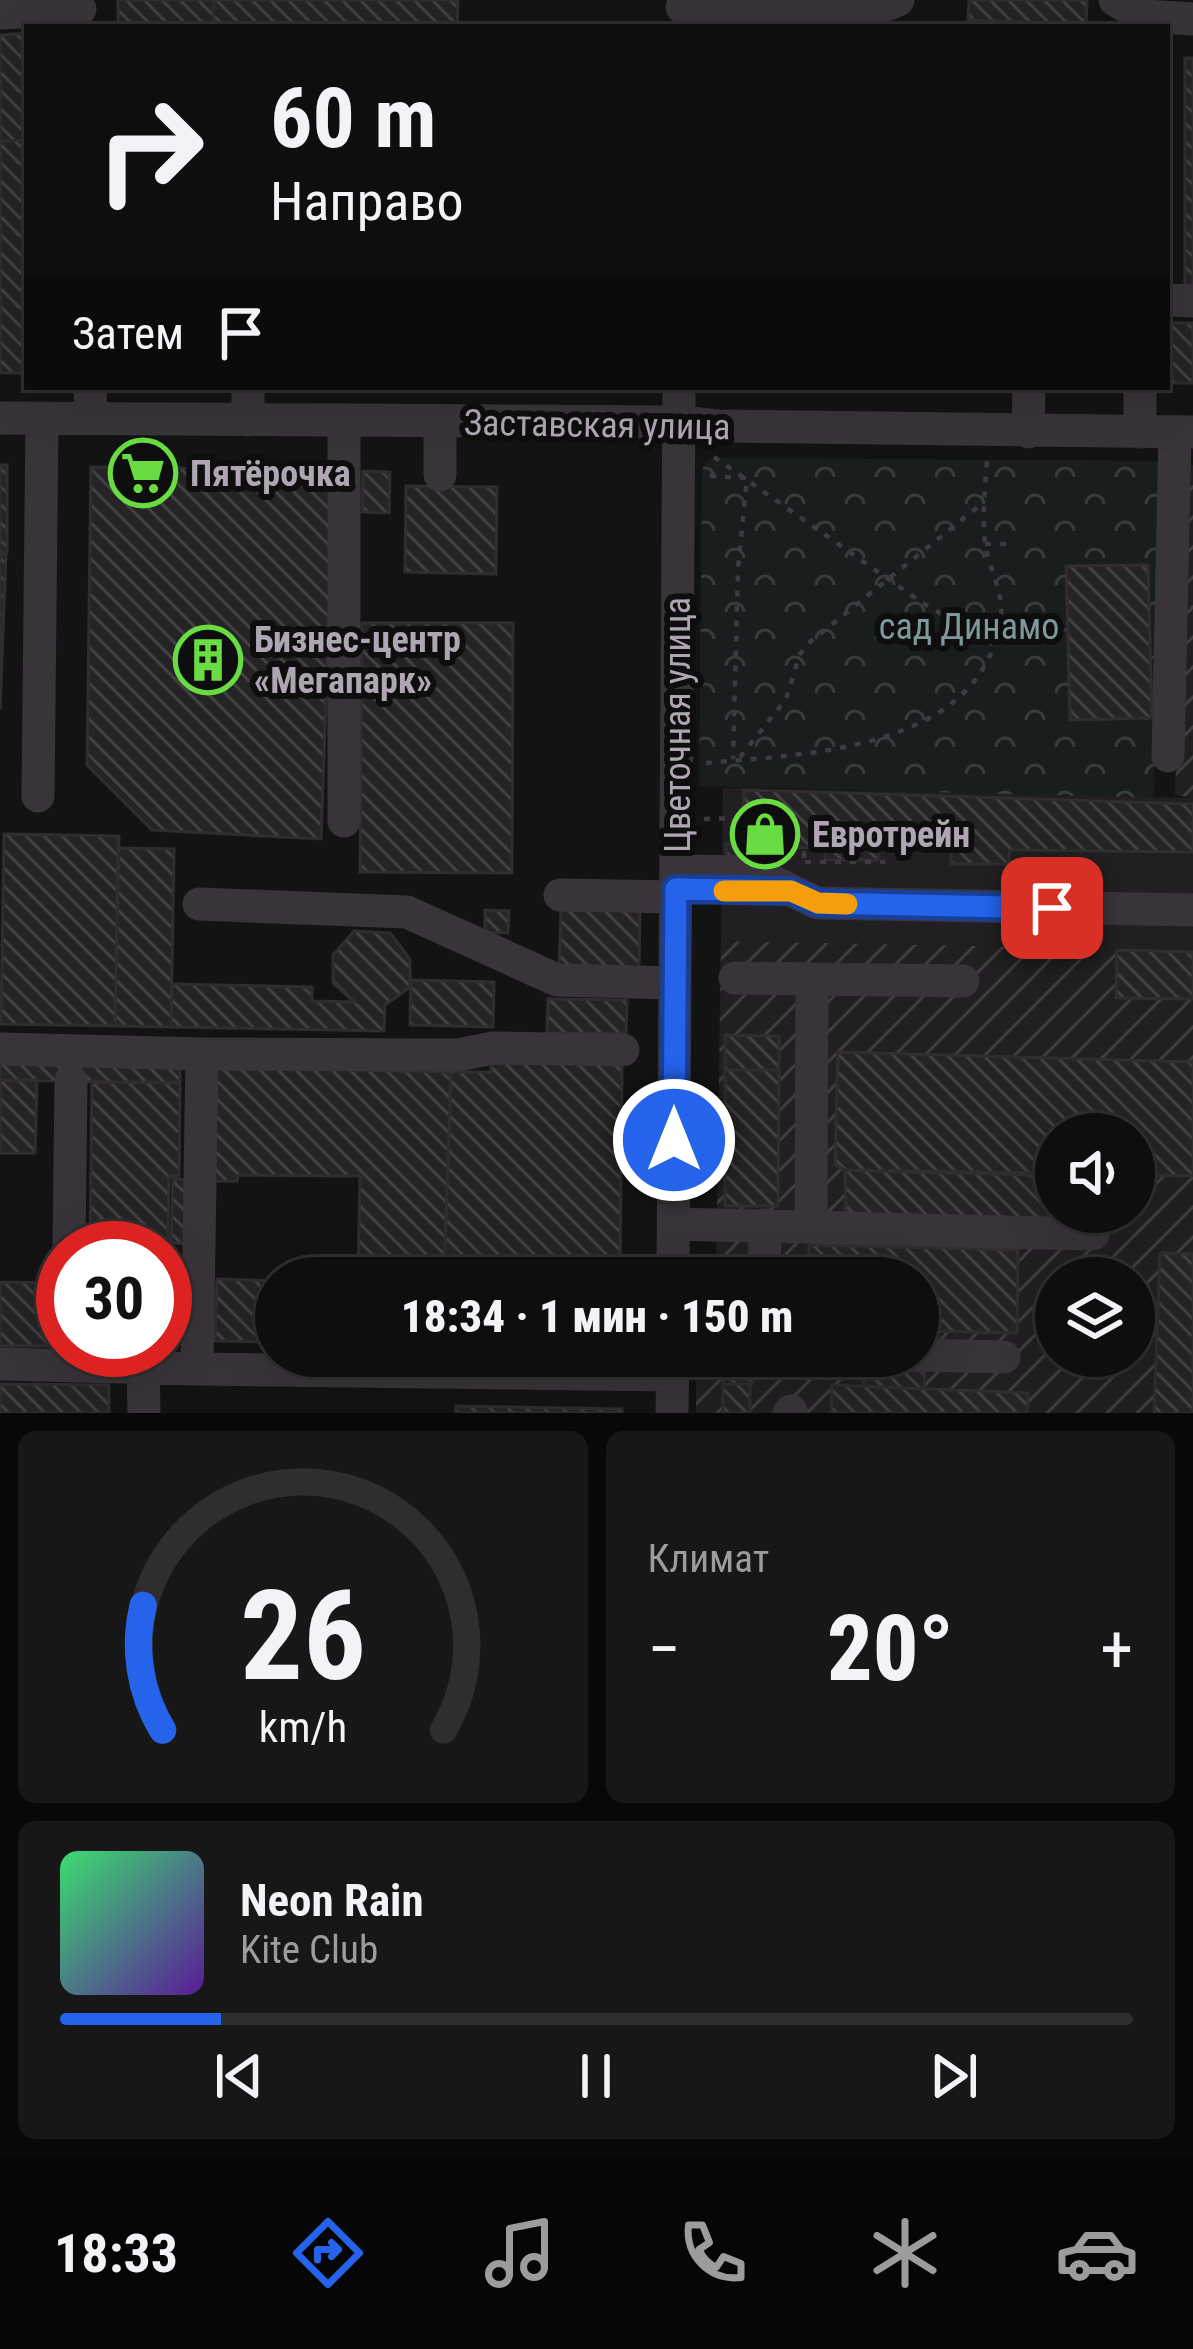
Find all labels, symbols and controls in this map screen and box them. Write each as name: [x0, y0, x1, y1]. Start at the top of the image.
text: 60 m: [270, 69, 437, 168]
icon: right: [72, 72, 228, 228]
text: Направо: [270, 170, 464, 233]
icon: arrive: [208, 300, 274, 366]
text: Затем: [72, 307, 184, 360]
street label: Заставская улица: [463, 402, 731, 448]
supermarket icon: Пятёрочка: [108, 438, 178, 508]
place label: Пятёрочка: [190, 453, 351, 495]
street label: Цветочная улица: [657, 597, 699, 853]
park label: сад Динамо: [879, 606, 1059, 648]
place label: Бизнес-центр «Мегапарк»: [254, 619, 461, 702]
building icon: Бизнес-центр «Мегапарк»: [173, 625, 243, 695]
shop icon: Евротрейн: [730, 799, 800, 869]
place label: Евротрейн: [812, 814, 970, 856]
pin: [1001, 857, 1103, 959]
icon: arrive: [1019, 875, 1085, 941]
position arrow: [611, 1077, 737, 1203]
map controls: [1035, 1113, 1155, 1377]
button: sound: [1035, 1113, 1155, 1233]
speed limit sign: 30: [36, 1221, 192, 1377]
button: layers: [1035, 1257, 1155, 1377]
text: 18:34 · 1 мин · 150 m: [401, 1290, 793, 1343]
text: Климат: [648, 1536, 769, 1582]
text: 26: [240, 1563, 366, 1709]
text: 20°: [827, 1597, 954, 1702]
text: −: [648, 1611, 681, 1688]
text: +: [1100, 1611, 1133, 1688]
text: km/h: [259, 1702, 347, 1752]
text: Neon Rain: [240, 1874, 424, 1927]
text: Kite Club: [240, 1927, 378, 1973]
icon: previous: [206, 2043, 272, 2109]
icon: pause: [563, 2043, 629, 2109]
icon: next: [921, 2043, 987, 2109]
icon: directions: [286, 2211, 370, 2295]
icon: music: [478, 2211, 562, 2295]
icon: phone: [671, 2211, 755, 2295]
icon: climate: [863, 2211, 947, 2295]
icon: car: [1055, 2211, 1139, 2295]
text: 18:33: [54, 2222, 178, 2285]

